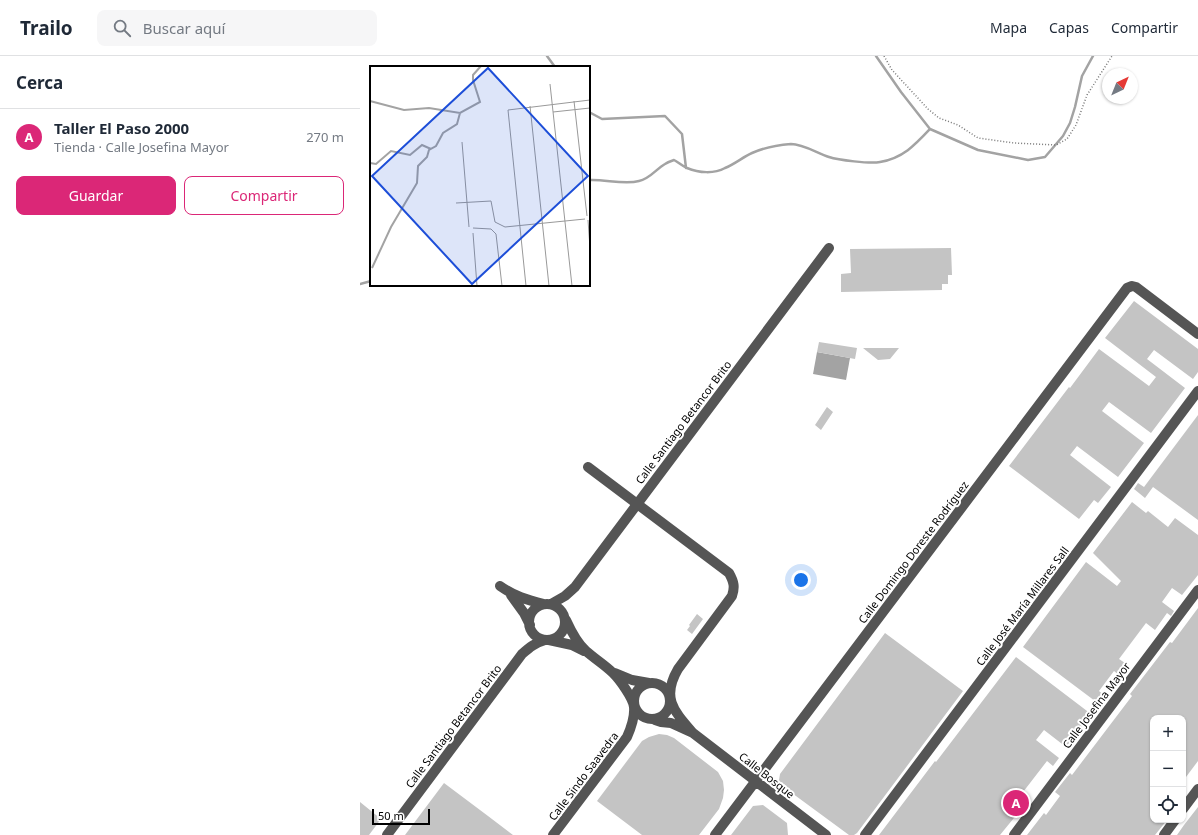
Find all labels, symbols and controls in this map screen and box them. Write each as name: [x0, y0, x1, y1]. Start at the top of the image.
search box: [97, 10, 377, 46]
text: Trailo: [20, 15, 73, 41]
icon: search: [111, 17, 133, 39]
text: Buscar aquí: [143, 18, 225, 38]
text: Mapa: [990, 18, 1027, 37]
text: Capas: [1049, 18, 1089, 37]
text: Compartir: [1111, 18, 1178, 37]
inset map: [370, 66, 590, 286]
north arrow: [1102, 68, 1138, 104]
text: Cerca: [16, 71, 63, 94]
text: Taller El Paso 2000: [54, 118, 189, 138]
text: A: [25, 128, 34, 146]
text: 270 m: [306, 128, 344, 146]
text: Tienda · Calle Josefina Mayor: [54, 138, 229, 156]
button: Guardar: [16, 176, 176, 215]
button: Compartir: [184, 176, 344, 215]
street label: Calle Santiago Betancor Brito: [632, 357, 735, 487]
street label: Calle Domingo Doreste Rodríguez: [854, 478, 972, 626]
street label: Calle José María Millares Sall: [972, 543, 1072, 669]
your location: [791, 570, 811, 590]
street label: Calle Josefina Mayor: [1059, 658, 1134, 751]
street label: Calle Santiago Betancor Brito: [402, 661, 505, 791]
map controls: [1150, 715, 1186, 823]
button: +: [1150, 715, 1186, 751]
street label: Calle Sindo Saavedra: [545, 729, 621, 823]
street label: Calle Bosque: [736, 749, 798, 801]
button: −: [1150, 751, 1186, 787]
button: locate: [1150, 787, 1186, 823]
pin: A: [1003, 788, 1029, 818]
scale bar: [372, 807, 430, 826]
text: 50 m: [378, 808, 404, 823]

